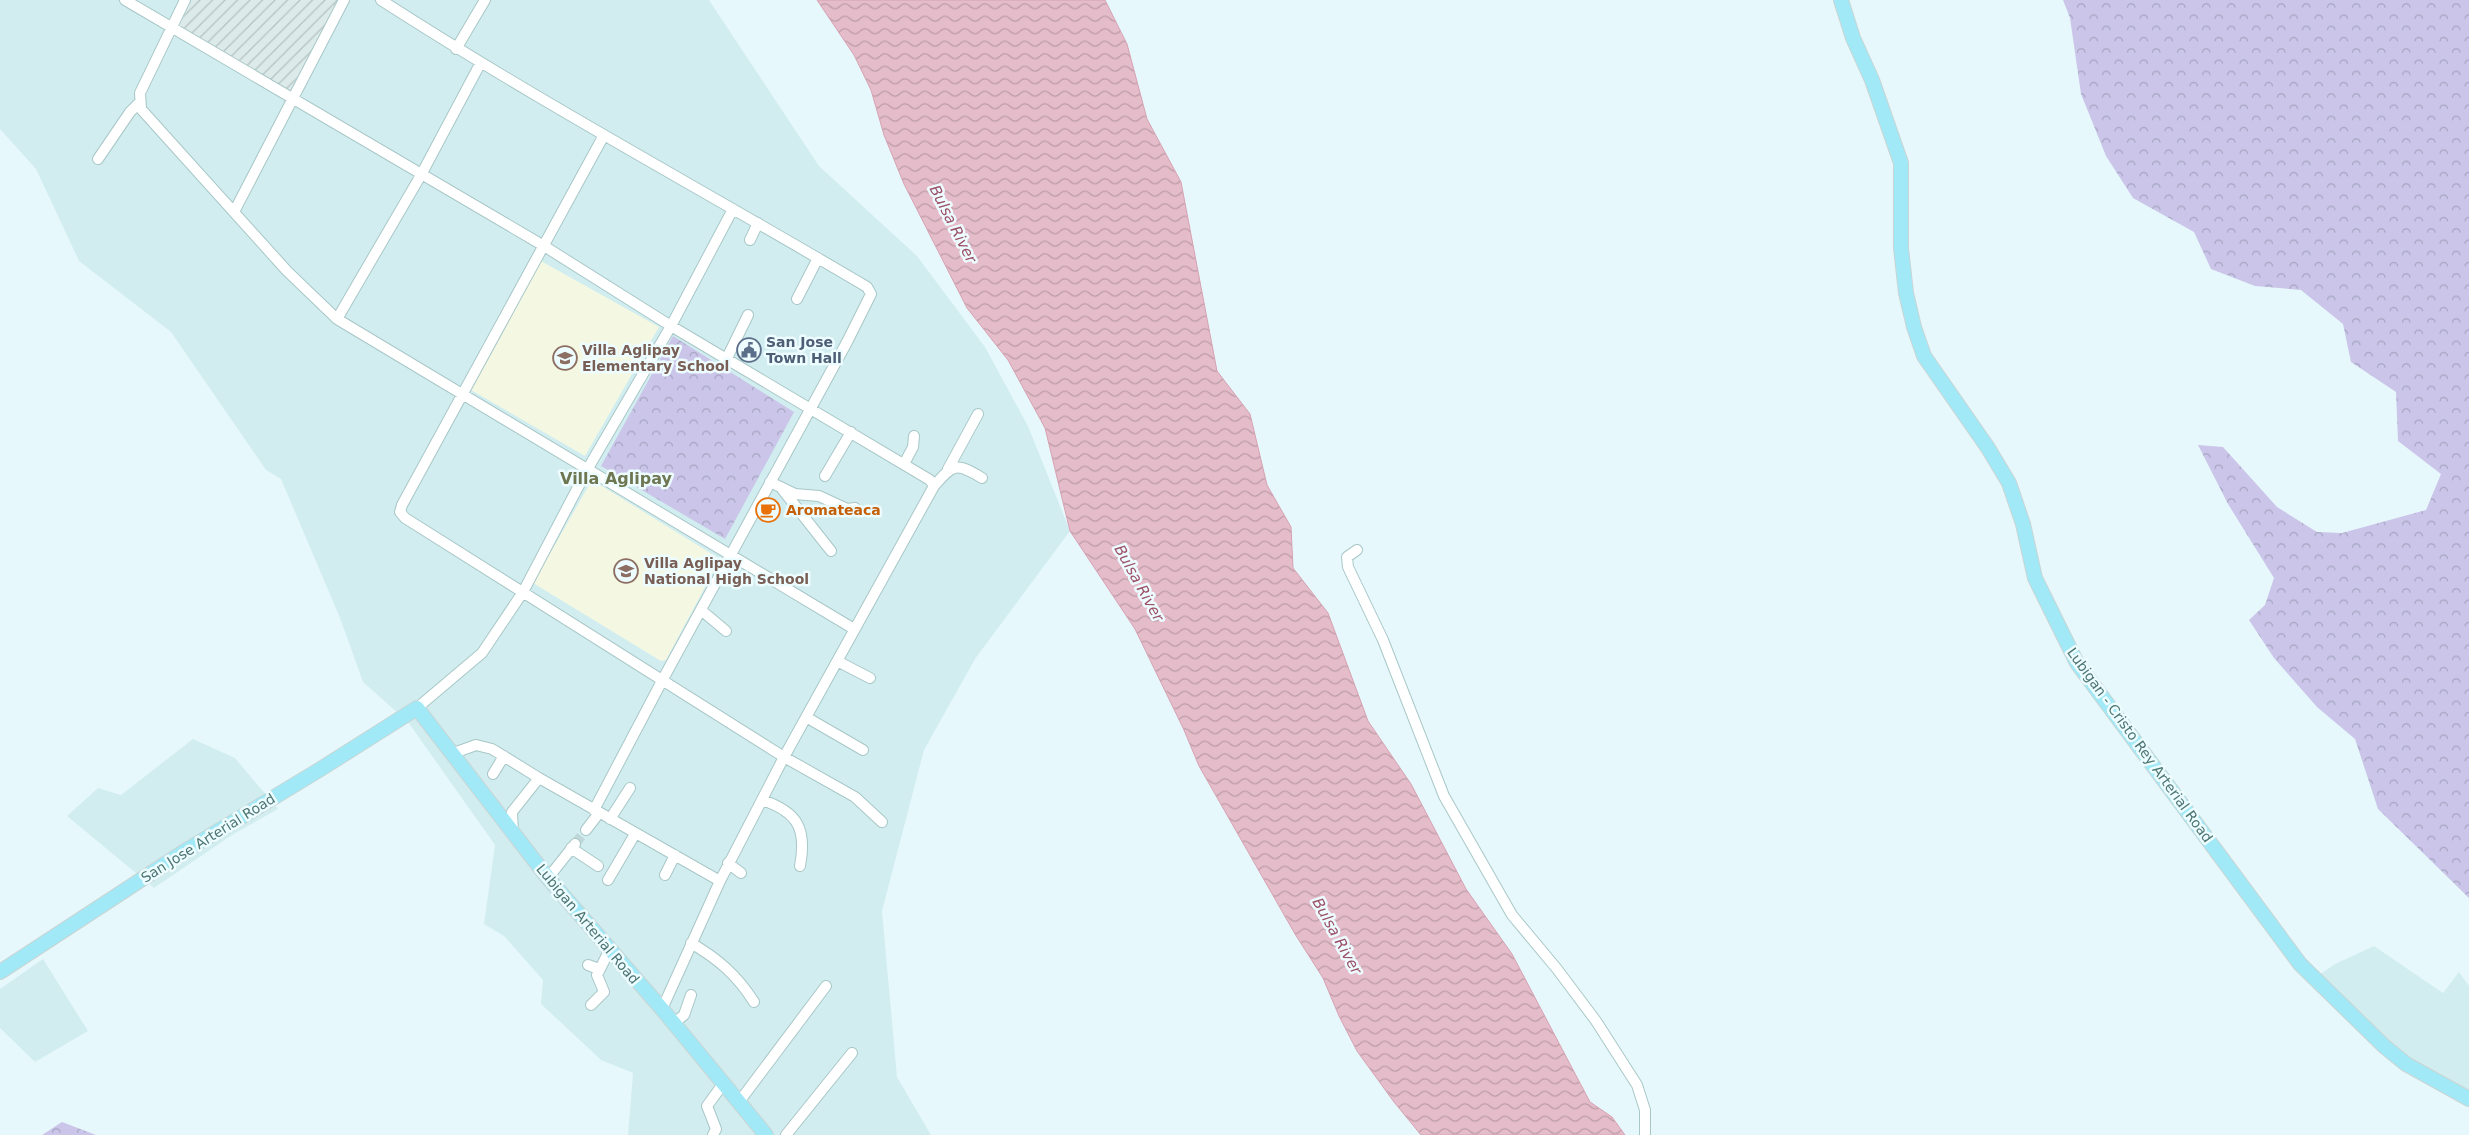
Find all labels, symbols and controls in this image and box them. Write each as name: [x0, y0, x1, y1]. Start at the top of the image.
water label: Bulsa River: [926, 182, 981, 267]
place label: San Jose Town Hall: [766, 334, 842, 366]
public building icon: San Jose Town Hall: [736, 337, 762, 363]
place label: Villa Aglipay Elementary School: [582, 342, 729, 374]
school or university icon: Villa Aglipay Elementary School: [552, 345, 578, 371]
district label: Villa Aglipay: [560, 469, 673, 488]
cafe icon: Aromateaca: [755, 497, 781, 523]
place label: Aromateaca: [786, 502, 881, 518]
water label: Bulsa River: [1111, 542, 1168, 625]
place label: Villa Aglipay National High School: [644, 555, 809, 587]
school or university icon: Villa Aglipay National High School: [613, 558, 639, 584]
street label: Lubigan - Cristo Rey Arterial Road: [2064, 645, 2216, 845]
street label: San Jose Arterial Road: [138, 790, 278, 886]
street label: Lubigan Arterial Road: [533, 861, 643, 987]
water label: Bulsa River: [1309, 895, 1366, 978]

